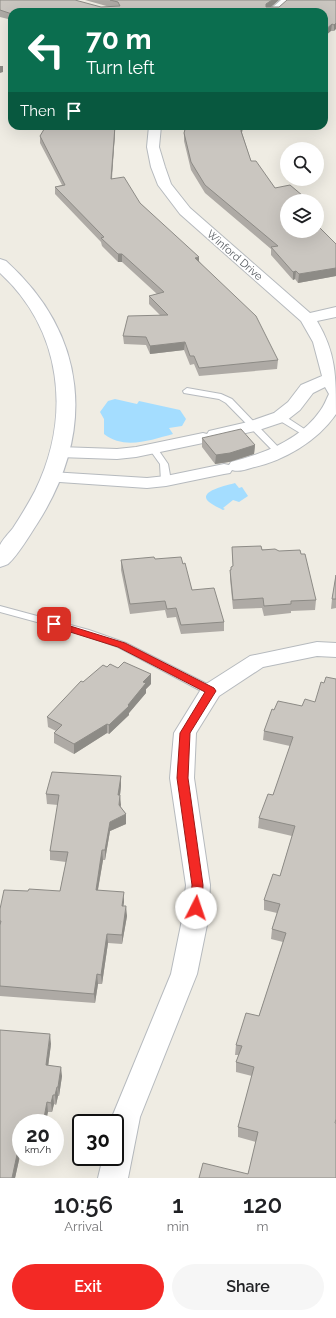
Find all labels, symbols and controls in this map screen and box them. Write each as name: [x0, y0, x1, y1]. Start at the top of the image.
text: 70 m: [86, 23, 152, 56]
icon: left: [20, 24, 72, 76]
text: Turn left: [86, 57, 155, 78]
icon: arrive: [63, 100, 85, 122]
text: Then: [20, 102, 55, 120]
map controls: [280, 142, 324, 238]
button: search: [280, 142, 324, 186]
button: layers: [280, 194, 324, 238]
street label: Winford Drive: [204, 228, 266, 284]
pin: [37, 607, 71, 641]
icon: arrive: [43, 613, 65, 635]
position arrow: [175, 887, 217, 929]
speed limit sign: 30: [72, 1114, 124, 1166]
text: 20: [26, 1123, 50, 1147]
text: km/h: [25, 1144, 51, 1155]
text: 10:56: [54, 1190, 113, 1219]
text: 1: [172, 1190, 184, 1219]
text: 120: [243, 1190, 282, 1219]
text: Arrival: [64, 1219, 102, 1234]
text: min: [167, 1219, 189, 1234]
text: m: [257, 1219, 269, 1234]
button: Exit: [12, 1264, 164, 1310]
button: Share: [172, 1264, 324, 1310]

